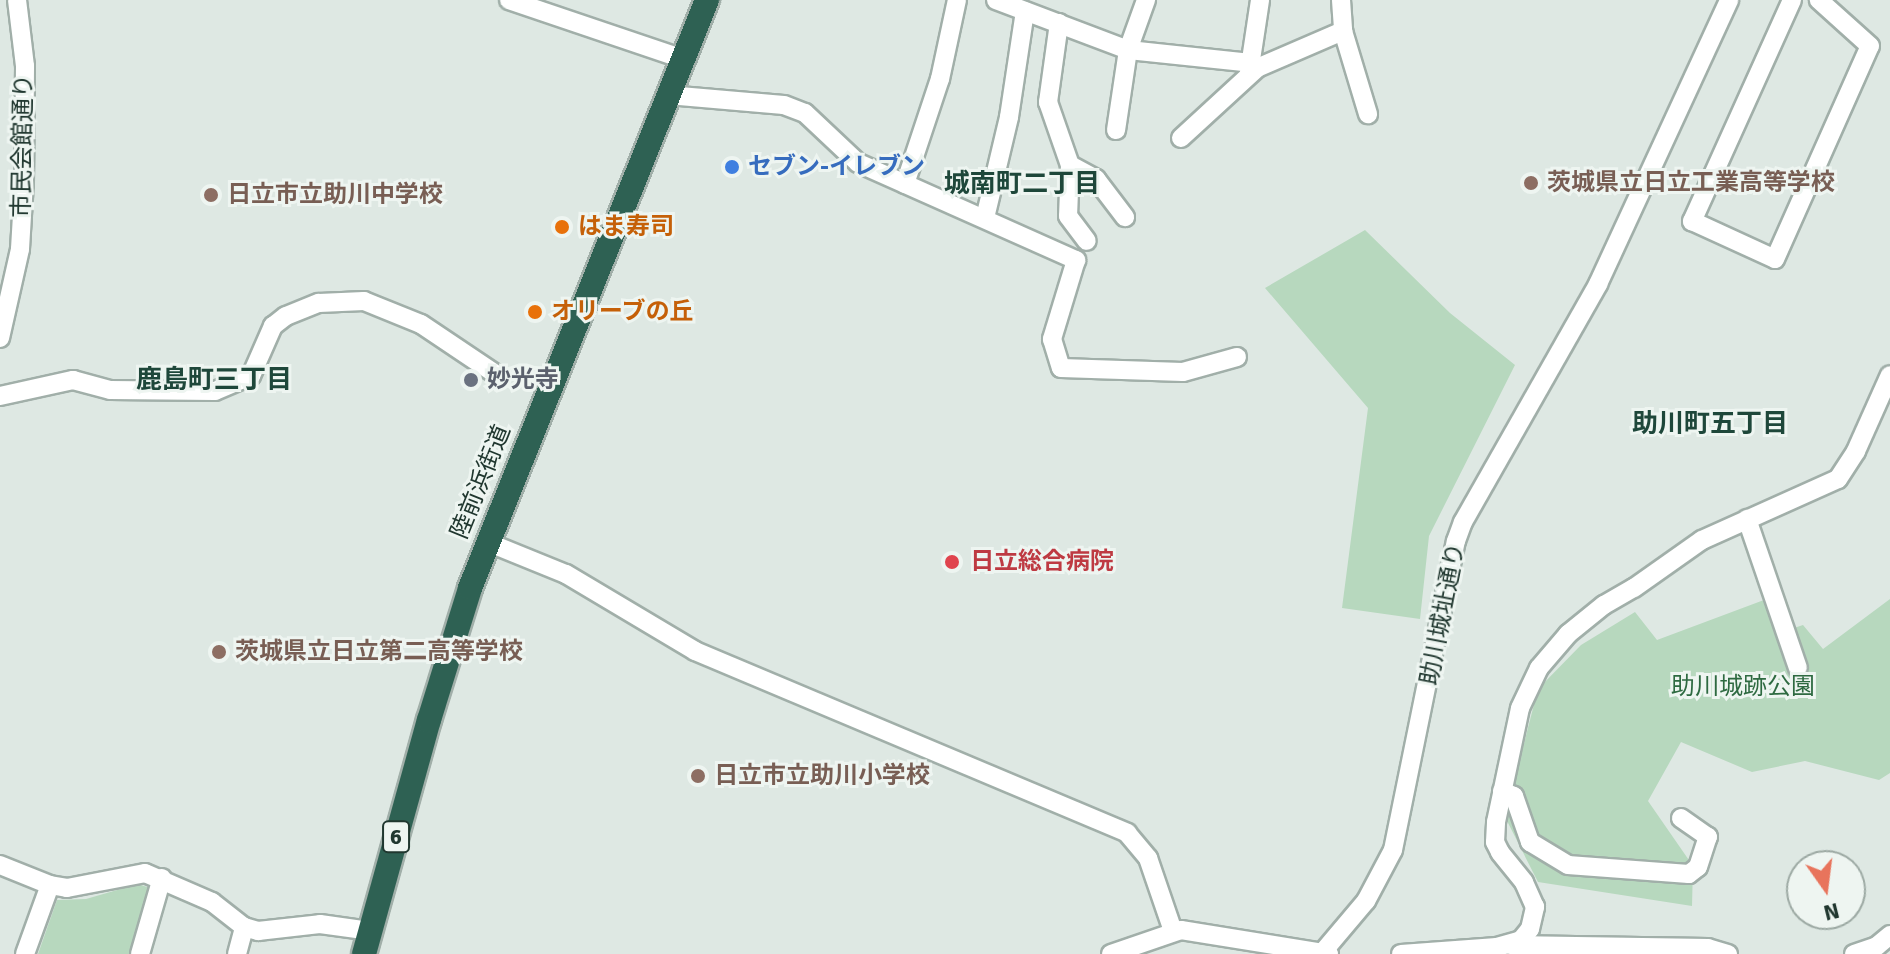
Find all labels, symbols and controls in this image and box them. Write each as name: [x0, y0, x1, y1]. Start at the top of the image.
street label: 市民会館通り: [7, 74, 39, 218]
place label: セブン-イレブン: [748, 153, 925, 181]
marker: セブン-イレブン: [723, 158, 741, 176]
district label: 城南町二丁目: [944, 169, 1100, 201]
place label: 茨城県立日立工業高等学校: [1547, 169, 1835, 197]
marker: 茨城県立日立工業高等学校: [1522, 174, 1540, 192]
place label: 日立市立助川中学校: [227, 181, 443, 209]
marker: 日立市立助川中学校: [202, 186, 220, 204]
place label: はま寿司: [578, 213, 674, 241]
marker: はま寿司: [553, 218, 571, 236]
place label: オリーブの丘: [551, 298, 695, 326]
marker: オリーブの丘: [526, 303, 544, 321]
district label: 鹿島町三丁目: [136, 365, 292, 397]
place label: 妙光寺: [487, 366, 559, 394]
marker: 妙光寺: [462, 371, 480, 389]
district label: 助川町五丁目: [1632, 409, 1788, 441]
street label: 陸前浜街道: [445, 421, 517, 543]
street label: 助川城址通り: [1415, 541, 1471, 687]
place label: 日立総合病院: [970, 548, 1114, 576]
marker: 日立総合病院: [941, 551, 963, 573]
place label: 茨城県立日立第二高等学校: [235, 638, 523, 666]
marker: 茨城県立日立第二高等学校: [210, 643, 228, 661]
park label: 助川城跡公園: [1671, 673, 1815, 701]
place label: 日立市立助川小学校: [714, 762, 930, 790]
marker: 日立市立助川小学校: [689, 767, 707, 785]
road number: 6: [382, 819, 410, 855]
north arrow: [1786, 850, 1866, 930]
text: N: [1821, 897, 1842, 927]

